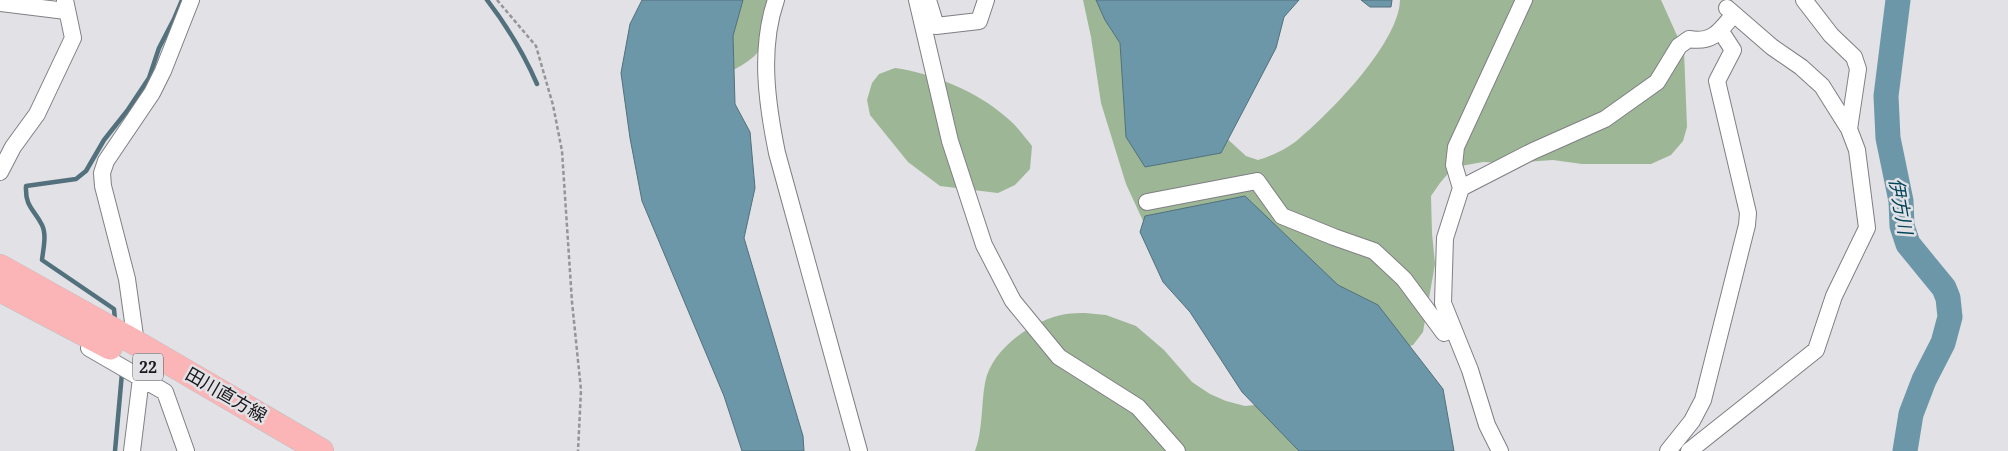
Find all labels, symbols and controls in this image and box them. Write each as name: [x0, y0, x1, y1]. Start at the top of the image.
water label: 伊方川: [1883, 176, 1919, 238]
road number: 22: [133, 354, 163, 381]
street label: 田川直方線: [182, 361, 271, 427]

